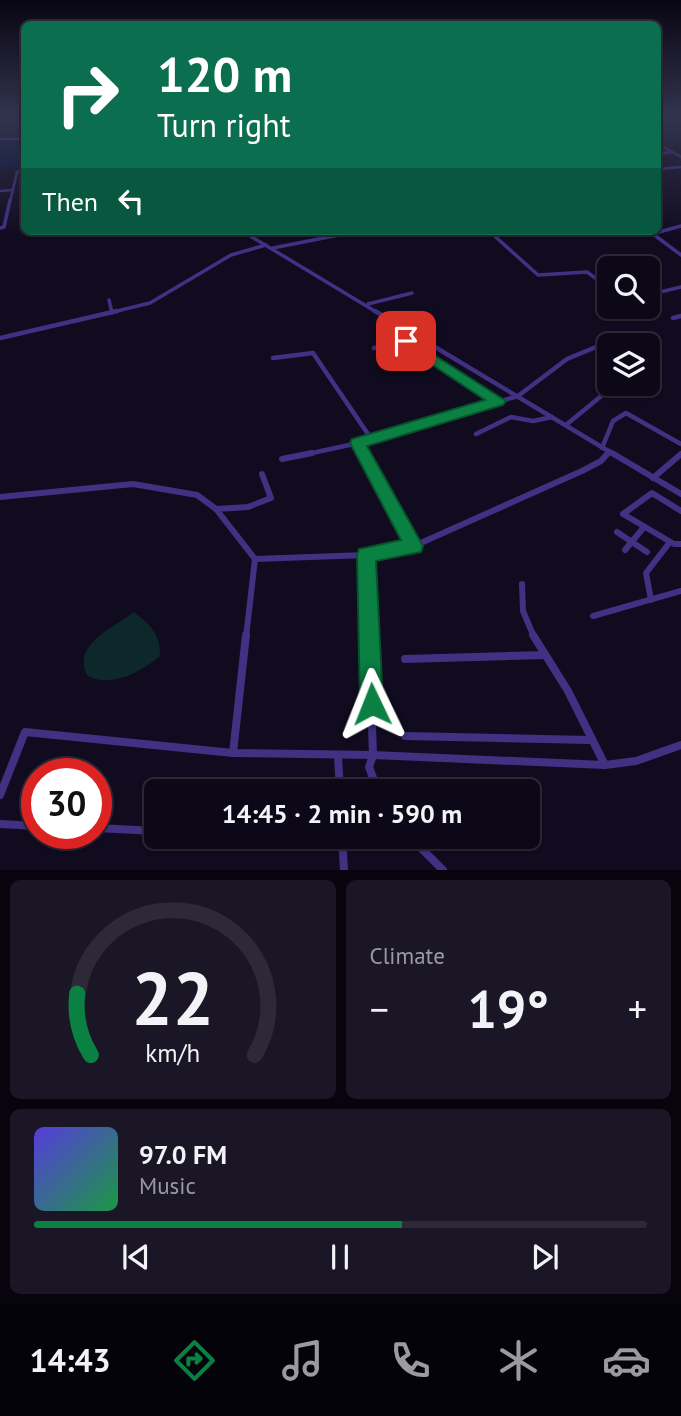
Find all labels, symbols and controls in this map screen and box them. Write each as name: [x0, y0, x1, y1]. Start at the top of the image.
text: 120 m: [157, 42, 292, 106]
icon: right: [42, 49, 133, 140]
text: Turn right: [157, 104, 291, 146]
icon: left: [112, 182, 150, 220]
text: Then: [42, 185, 98, 218]
map controls: [597, 256, 660, 396]
button: search: [597, 256, 660, 319]
pin: [376, 311, 436, 371]
icon: arrive: [387, 322, 425, 360]
button: layers: [597, 333, 660, 396]
position arrow: [335, 667, 409, 741]
speed limit sign: 30: [21, 758, 112, 849]
text: 14:45 · 2 min · 590 m: [222, 797, 462, 830]
text: Climate: [370, 941, 445, 970]
text: 22: [131, 952, 214, 1046]
text: 19°: [467, 975, 549, 1042]
text: −: [370, 984, 389, 1033]
text: +: [628, 984, 647, 1033]
text: km/h: [145, 1037, 200, 1069]
text: 97.0 FM: [139, 1138, 227, 1171]
text: Music: [139, 1171, 196, 1200]
icon: previous: [117, 1238, 155, 1276]
icon: pause: [321, 1238, 359, 1276]
icon: next: [526, 1238, 564, 1276]
icon: directions: [170, 1336, 219, 1385]
icon: music: [278, 1336, 327, 1385]
icon: phone: [386, 1336, 435, 1385]
icon: climate: [494, 1336, 543, 1385]
icon: car: [602, 1336, 651, 1385]
text: 14:43: [30, 1339, 111, 1381]

